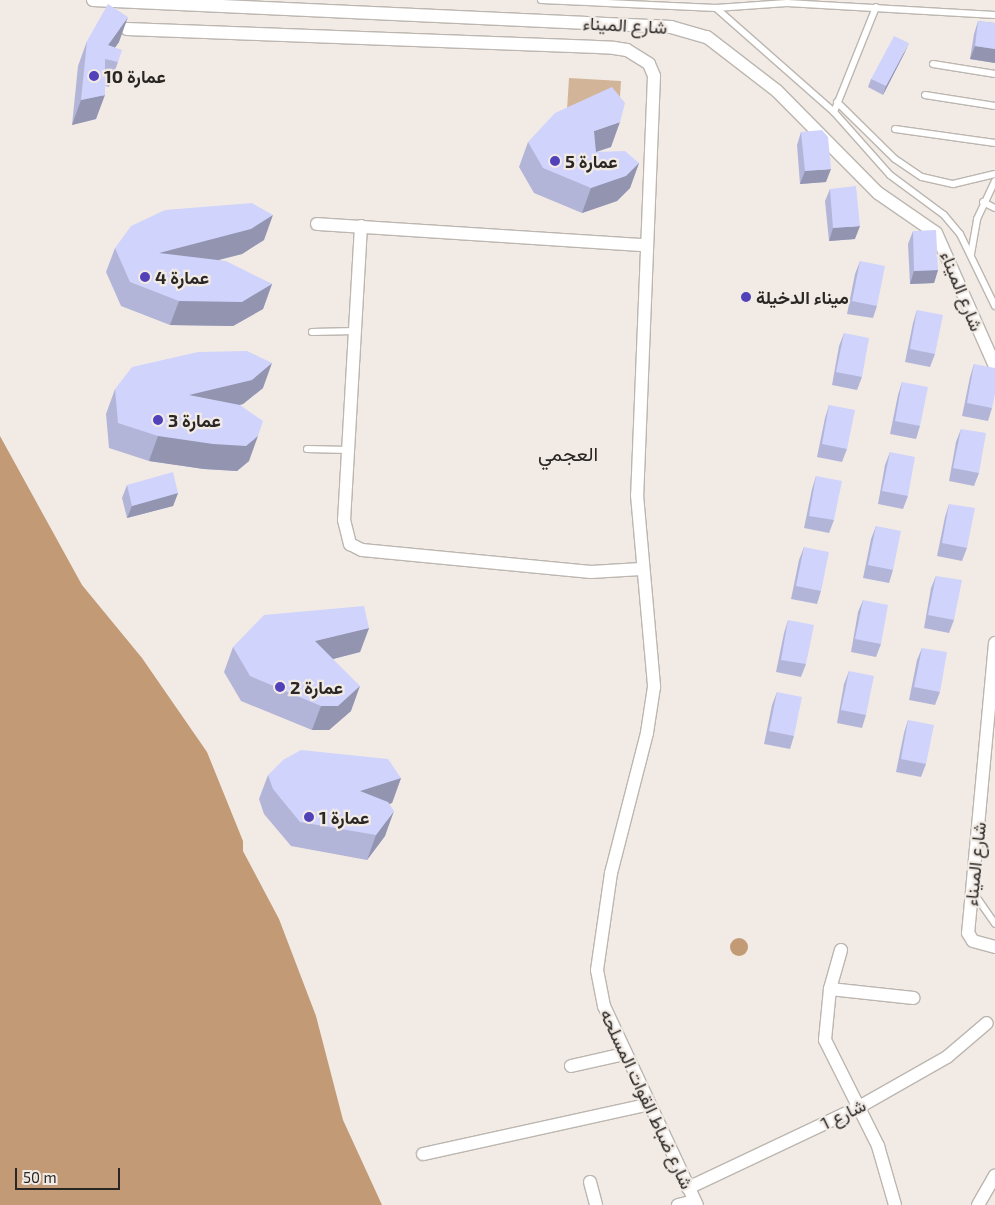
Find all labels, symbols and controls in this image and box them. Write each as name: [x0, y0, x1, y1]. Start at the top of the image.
street label: شارع الميناء: [582, 12, 668, 38]
place label: عمارة 10: [104, 65, 166, 87]
marker: عمارة 10: [88, 70, 100, 82]
place label: عمارة 5: [565, 150, 618, 172]
marker: عمارة 5: [549, 155, 561, 167]
street label: شارع الميناء: [936, 248, 988, 334]
place label: عمارة 4: [155, 266, 209, 288]
marker: عمارة 4: [139, 271, 151, 283]
place label: ميناء الدخيلة: [756, 286, 849, 308]
marker: ميناء الدخيلة: [740, 291, 752, 303]
place label: عمارة 3: [168, 409, 221, 431]
marker: عمارة 3: [152, 414, 164, 426]
district label: العجمي: [538, 441, 598, 465]
place label: عمارة 2: [290, 676, 343, 698]
marker: عمارة 2: [274, 681, 286, 693]
place label: عمارة 1: [319, 806, 369, 828]
marker: عمارة 1: [303, 811, 315, 823]
street label: شارع الميناء: [960, 821, 990, 907]
street label: شارع ضباط القوات المسلحه: [596, 1006, 698, 1192]
street label: شارع 1: [817, 1094, 869, 1134]
scale bar: [18, 1158, 122, 1190]
text: 50 m: [23, 1168, 57, 1186]

